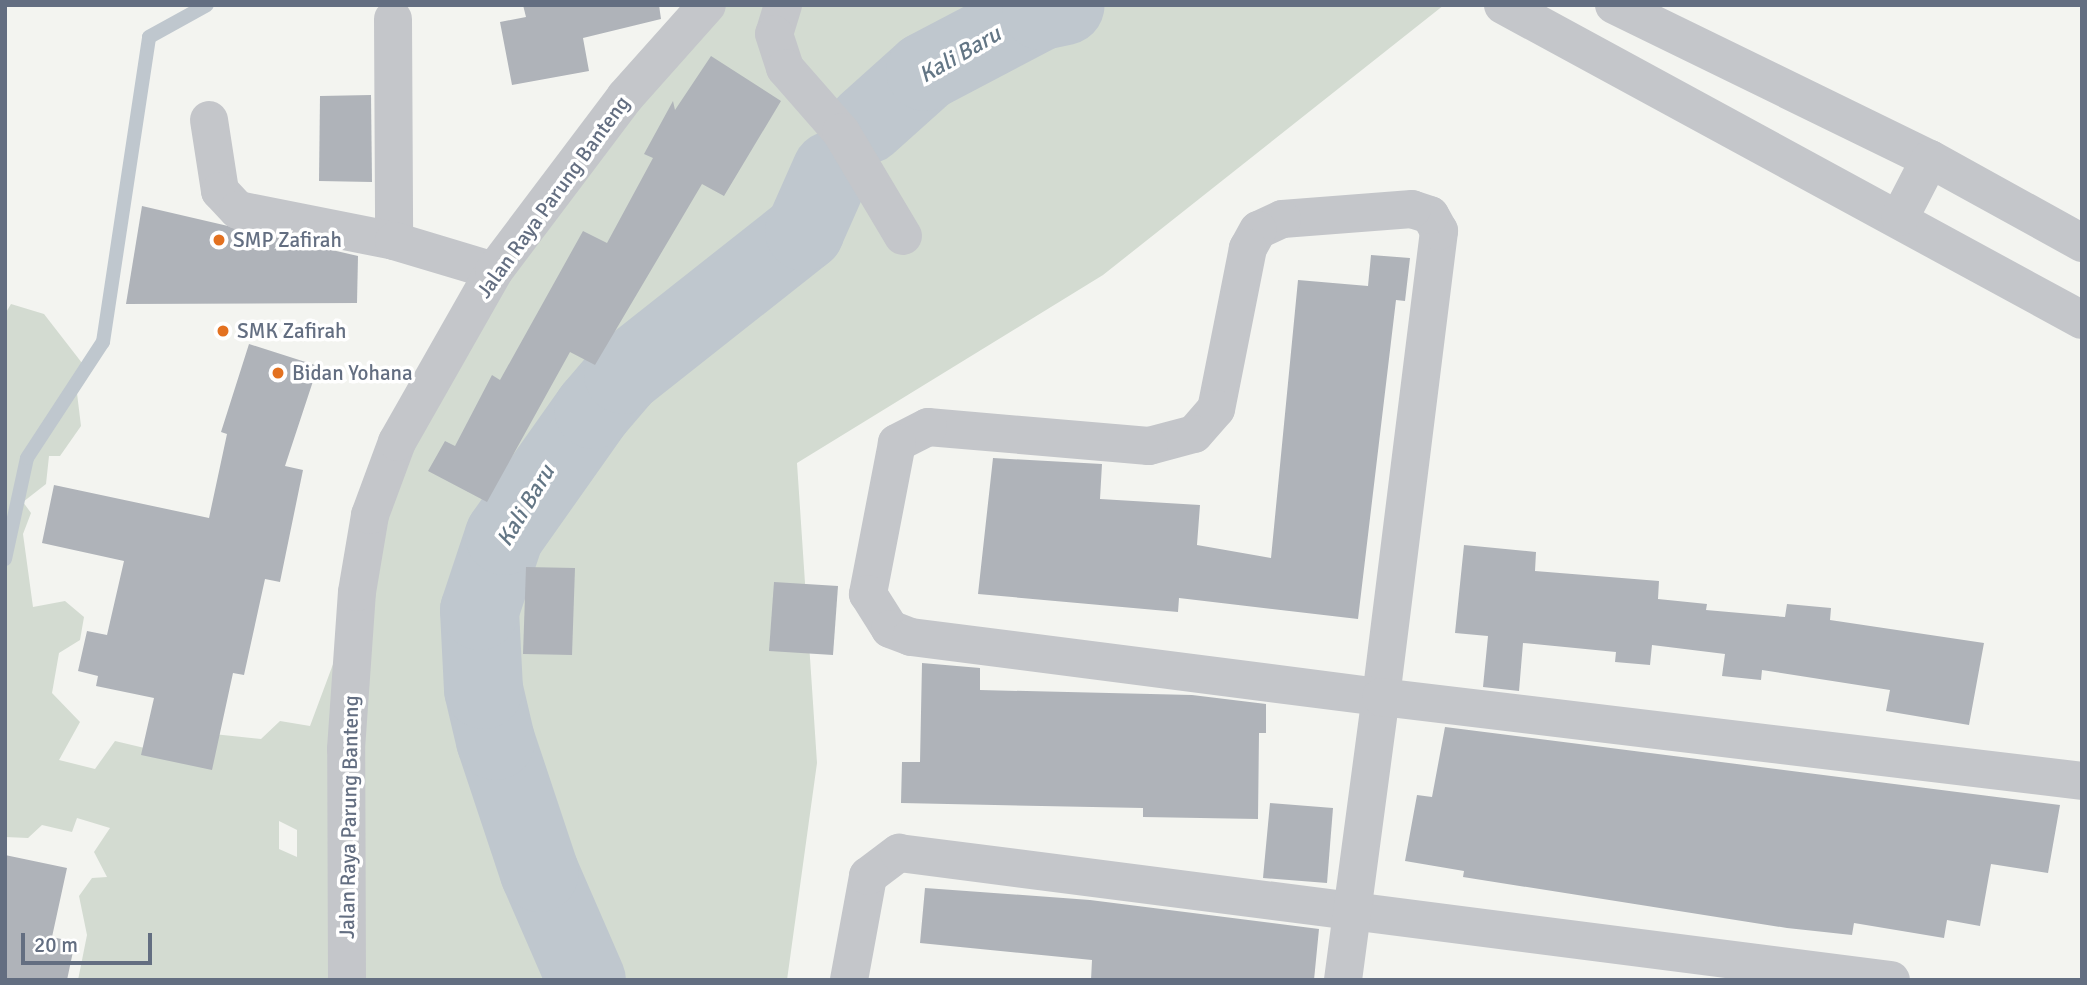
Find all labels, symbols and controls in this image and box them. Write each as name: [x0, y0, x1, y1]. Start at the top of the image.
water label: Kali Baru: [914, 21, 1006, 89]
street label: Jalan Raya Parung Banteng: [471, 91, 635, 303]
place label: SMP Zafirah: [233, 227, 342, 253]
marker: SMP Zafirah: [211, 232, 227, 248]
place label: SMK Zafirah: [237, 318, 346, 344]
marker: SMK Zafirah: [215, 323, 231, 339]
place label: Bidan Yohana: [292, 360, 413, 386]
marker: Bidan Yohana: [270, 365, 286, 381]
water label: Kali Baru: [491, 460, 561, 552]
street label: Jalan Raya Parung Banteng: [334, 695, 364, 939]
scale bar: [24, 918, 156, 962]
text: 20 m: [34, 932, 78, 958]

